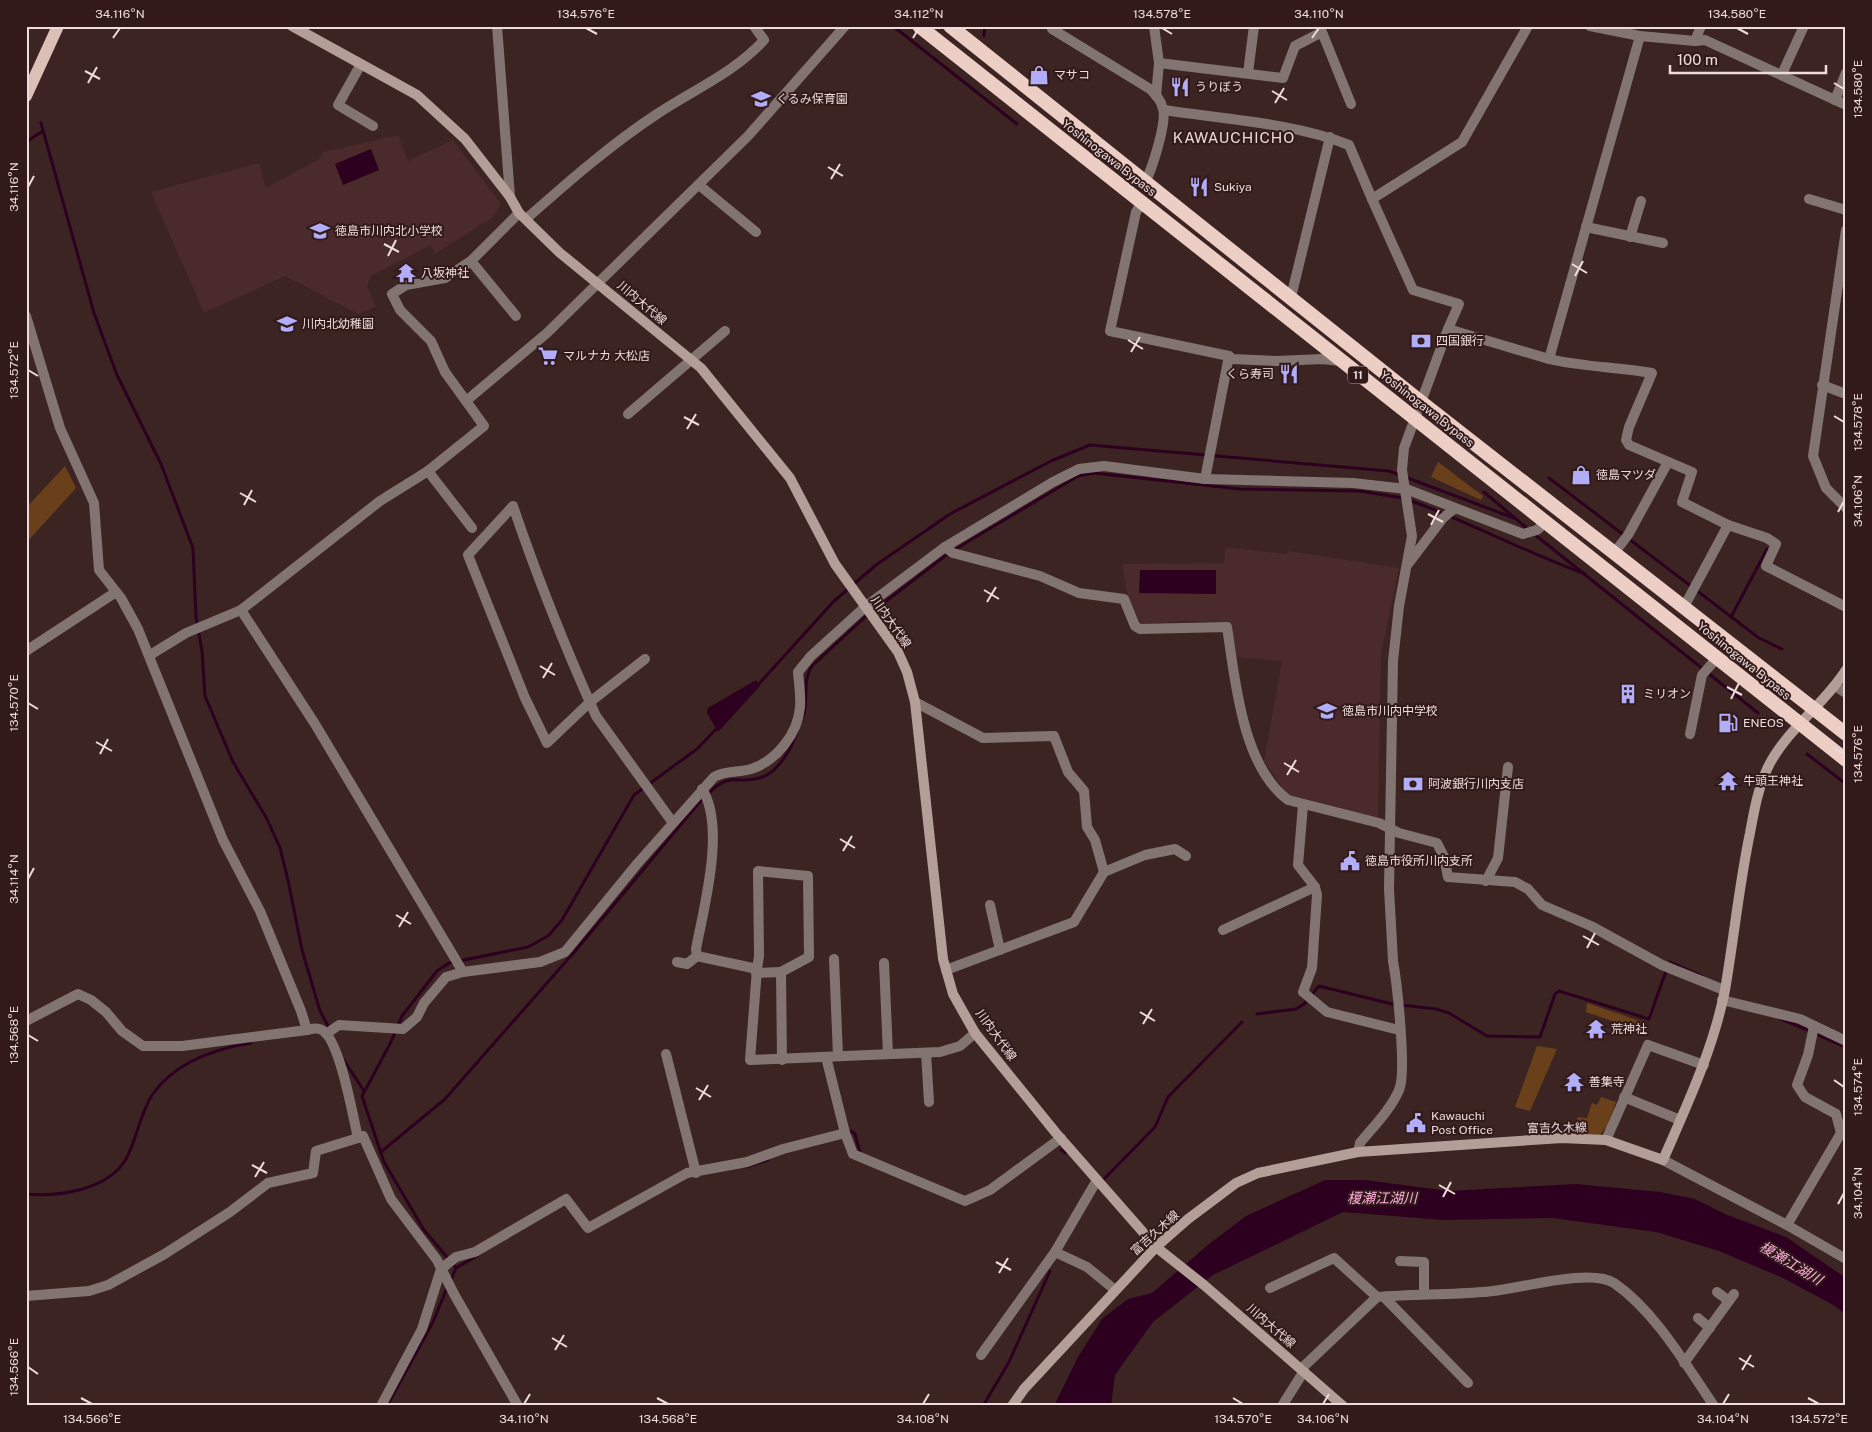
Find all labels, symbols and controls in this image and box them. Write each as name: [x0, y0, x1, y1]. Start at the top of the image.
text: 34.116°N: [95, 7, 145, 21]
text: 134.576°E: [557, 7, 615, 21]
text: 34.112°N: [894, 7, 944, 21]
text: 134.578°E: [1133, 7, 1191, 21]
text: 34.110°N: [1294, 7, 1344, 21]
text: 134.580°E: [1708, 7, 1766, 21]
scale bar: [1670, 42, 1826, 74]
text: 100 m: [1677, 51, 1718, 68]
text: 134.580°E: [1851, 60, 1865, 118]
shop icon: マサコ: [1028, 64, 1050, 86]
place label: マサコ: [1054, 68, 1090, 82]
restaurant icon: うりぼう: [1169, 76, 1191, 98]
place label: うりぼう: [1195, 80, 1243, 94]
school or university icon: くるみ保育園: [750, 88, 772, 110]
place label: くるみ保育園: [776, 92, 848, 106]
street label: Yoshinogawa Bypass: [1059, 117, 1159, 199]
district label: KAWAUCHICHO: [1173, 129, 1295, 146]
text: 34.116°N: [7, 162, 21, 212]
restaurant icon: Sukiya: [1188, 176, 1210, 198]
place label: Sukiya: [1214, 180, 1252, 194]
school or university icon: 徳島市川内北小学校: [309, 220, 331, 242]
place label: 徳島市川内北小学校: [335, 224, 443, 238]
temple icon: 八坂神社: [395, 262, 417, 284]
place label: 八坂神社: [421, 266, 469, 280]
street label: 川内大代線: [615, 278, 669, 328]
school or university icon: 川内北幼稚園: [276, 313, 298, 335]
place label: 川内北幼稚園: [302, 317, 374, 331]
bank icon: 四国銀行: [1410, 330, 1432, 352]
place label: 四国銀行: [1436, 334, 1484, 348]
text: 134.572°E: [7, 341, 21, 399]
supermarket icon: マルナカ 大松店: [537, 345, 559, 367]
place label: マルナカ 大松店: [563, 349, 650, 363]
restaurant icon: くら寿司: [1278, 363, 1300, 385]
road number: 11: [1348, 366, 1368, 384]
place label: くら寿司: [1226, 367, 1274, 381]
street label: Yoshinogawa Bypass: [1377, 368, 1477, 450]
text: 134.578°E: [1851, 393, 1865, 451]
shop icon: 徳島マツダ: [1570, 464, 1592, 486]
place label: 徳島マツダ: [1596, 468, 1656, 482]
text: 34.106°N: [1851, 475, 1865, 527]
street label: 川内大代線: [868, 593, 914, 651]
street label: Yoshinogawa Bypass: [1695, 619, 1793, 703]
text: 134.570°E: [7, 674, 21, 732]
building icon: ミリオン: [1617, 683, 1639, 705]
place label: ミリオン: [1643, 687, 1691, 701]
school or university icon: 徳島市川内中学校: [1316, 700, 1338, 722]
place label: 徳島市川内中学校: [1342, 704, 1438, 718]
fuel station icon: ENEOS: [1717, 712, 1739, 734]
place label: ENEOS: [1743, 716, 1784, 730]
text: 134.576°E: [1851, 725, 1865, 783]
temple icon: 牛頭王神社: [1717, 770, 1739, 792]
bank icon: 阿波銀行川内支店: [1402, 773, 1424, 795]
place label: 牛頭王神社: [1743, 774, 1803, 788]
place label: 阿波銀行川内支店: [1428, 777, 1524, 791]
public building icon: 徳島市役所川内支所: [1339, 850, 1361, 872]
text: 34.114°N: [7, 854, 21, 904]
place label: 徳島市役所川内支所: [1365, 854, 1473, 868]
text: 134.568°E: [7, 1006, 21, 1064]
street label: 川内大代線: [973, 1007, 1019, 1063]
temple icon: 荒神社: [1585, 1018, 1607, 1040]
place label: 荒神社: [1611, 1022, 1647, 1036]
text: 134.574°E: [1851, 1058, 1865, 1116]
temple icon: 善集寺: [1563, 1071, 1585, 1093]
place label: 善集寺: [1589, 1075, 1625, 1089]
place label: Kawauchi Post Office: [1431, 1109, 1493, 1137]
public building icon: Kawauchi Post Office: [1405, 1112, 1427, 1134]
street label: 富吉久木線: [1527, 1120, 1587, 1136]
text: 34.104°N: [1851, 1167, 1865, 1219]
water label: 榎瀬江湖川: [1347, 1190, 1419, 1206]
street label: 富吉久木線: [1128, 1208, 1182, 1258]
water label: 榎瀬江湖川: [1757, 1238, 1827, 1289]
street label: 川内大代線: [1244, 1301, 1298, 1351]
text: 134.566°E: [7, 1338, 21, 1396]
text: 134.566°E: [63, 1412, 121, 1426]
text: 34.110°N: [499, 1412, 549, 1426]
text: 134.568°E: [639, 1412, 697, 1426]
text: 34.108°N: [897, 1412, 949, 1426]
text: 134.570°E: [1214, 1412, 1272, 1426]
text: 34.106°N: [1297, 1412, 1349, 1426]
text: 34.104°N: [1697, 1412, 1749, 1426]
text: 134.572°E: [1790, 1412, 1848, 1426]

